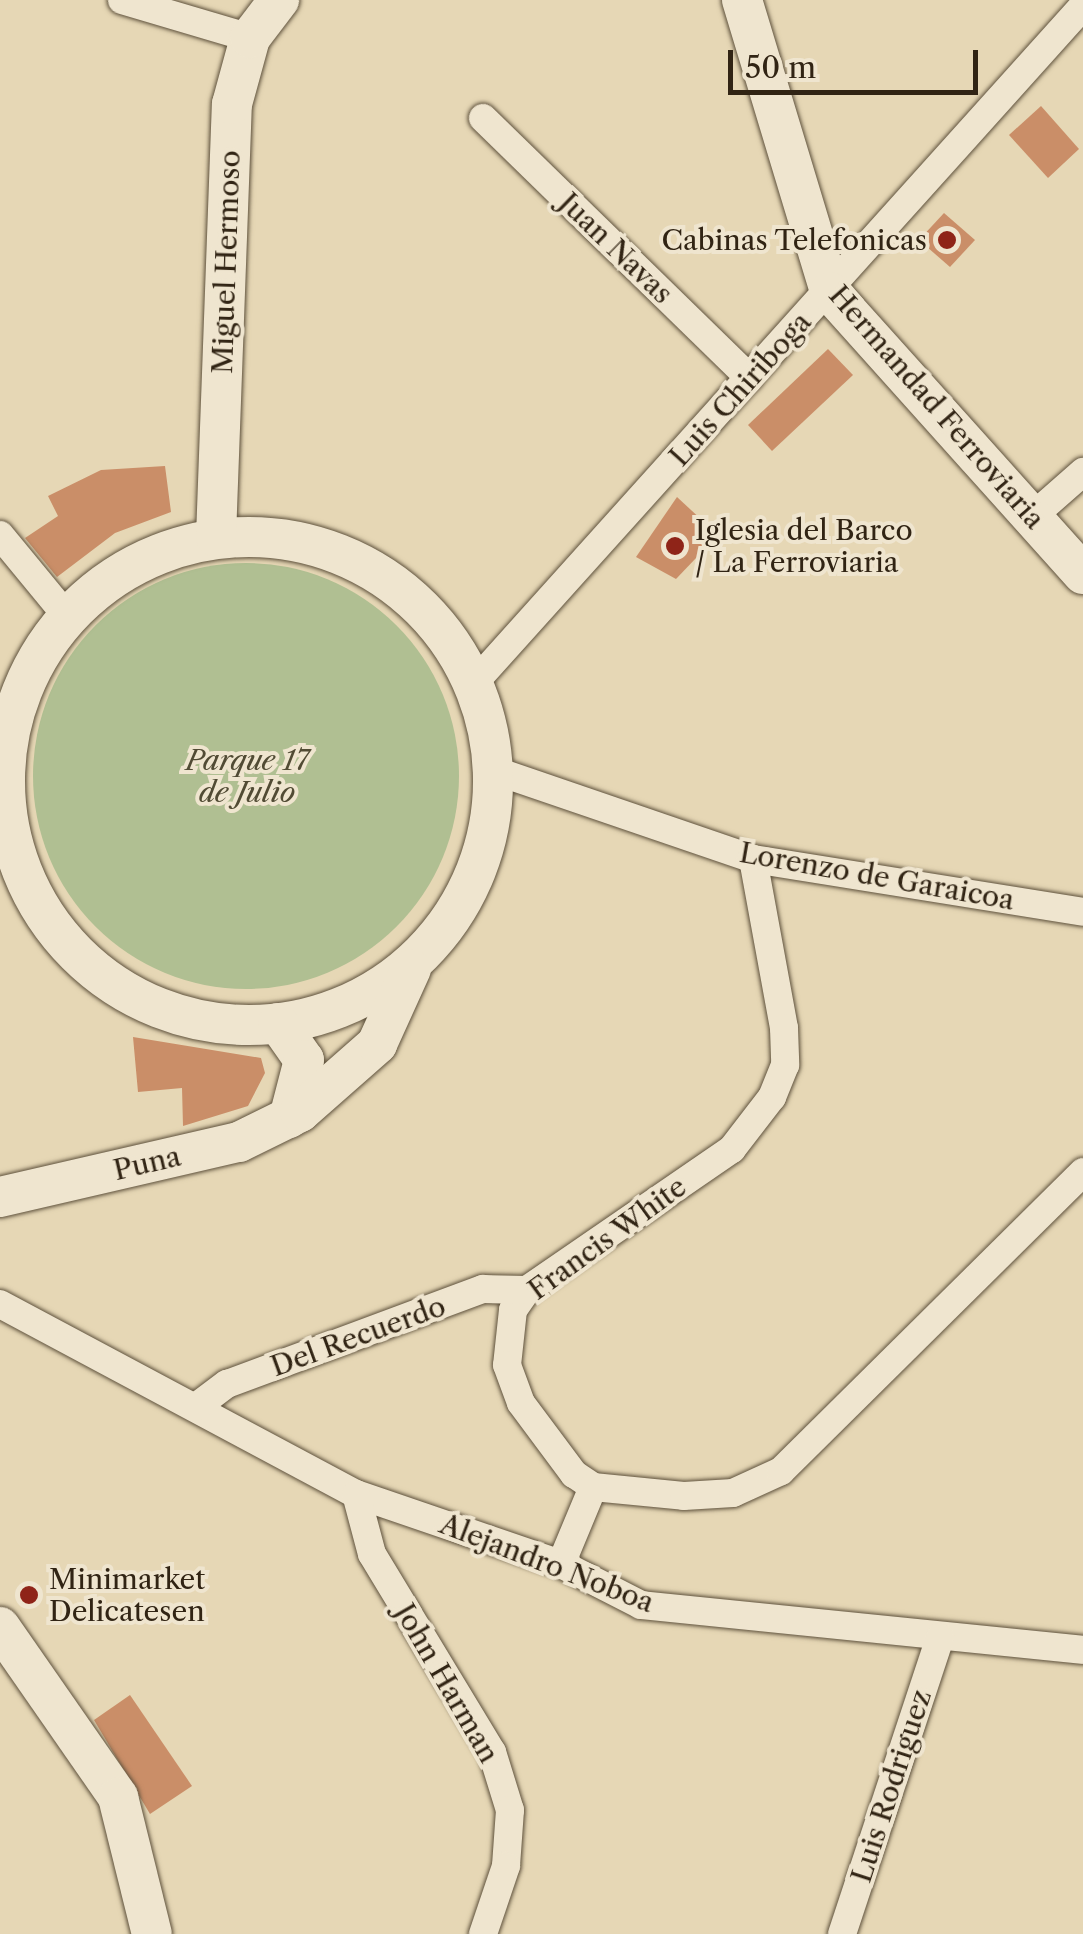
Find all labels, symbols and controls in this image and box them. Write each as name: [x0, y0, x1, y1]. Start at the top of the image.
scale bar: [733, 30, 983, 92]
text: 50 m: [745, 49, 816, 86]
street label: Miguel Hermoso: [205, 150, 247, 374]
street label: Juan Navas: [552, 186, 680, 310]
place label: Cabinas Telefonicas: [661, 223, 927, 257]
marker: Cabinas Telefonicas: [936, 229, 958, 251]
street label: Hermandad Ferroviaria: [822, 278, 1052, 536]
street label: Luis Chiriboga: [662, 305, 818, 473]
place label: Iglesia del Barco / La Ferroviaria: [695, 513, 913, 579]
marker: Iglesia del Barco / La Ferroviaria: [664, 535, 686, 557]
park label: Parque 17 de Julio: [186, 743, 308, 809]
street label: Lorenzo de Garaicoa: [737, 835, 1017, 917]
street label: Puna: [110, 1139, 184, 1187]
street label: Francis White: [521, 1169, 693, 1307]
street label: Del Recuerdo: [266, 1289, 450, 1383]
street label: Alejandro Noboa: [435, 1507, 659, 1619]
place label: Minimarket Delicatesen: [49, 1562, 205, 1628]
marker: Minimarket Delicatesen: [18, 1584, 40, 1606]
street label: John Harman: [388, 1598, 506, 1768]
street label: Luis Rodriguez: [844, 1685, 938, 1887]

